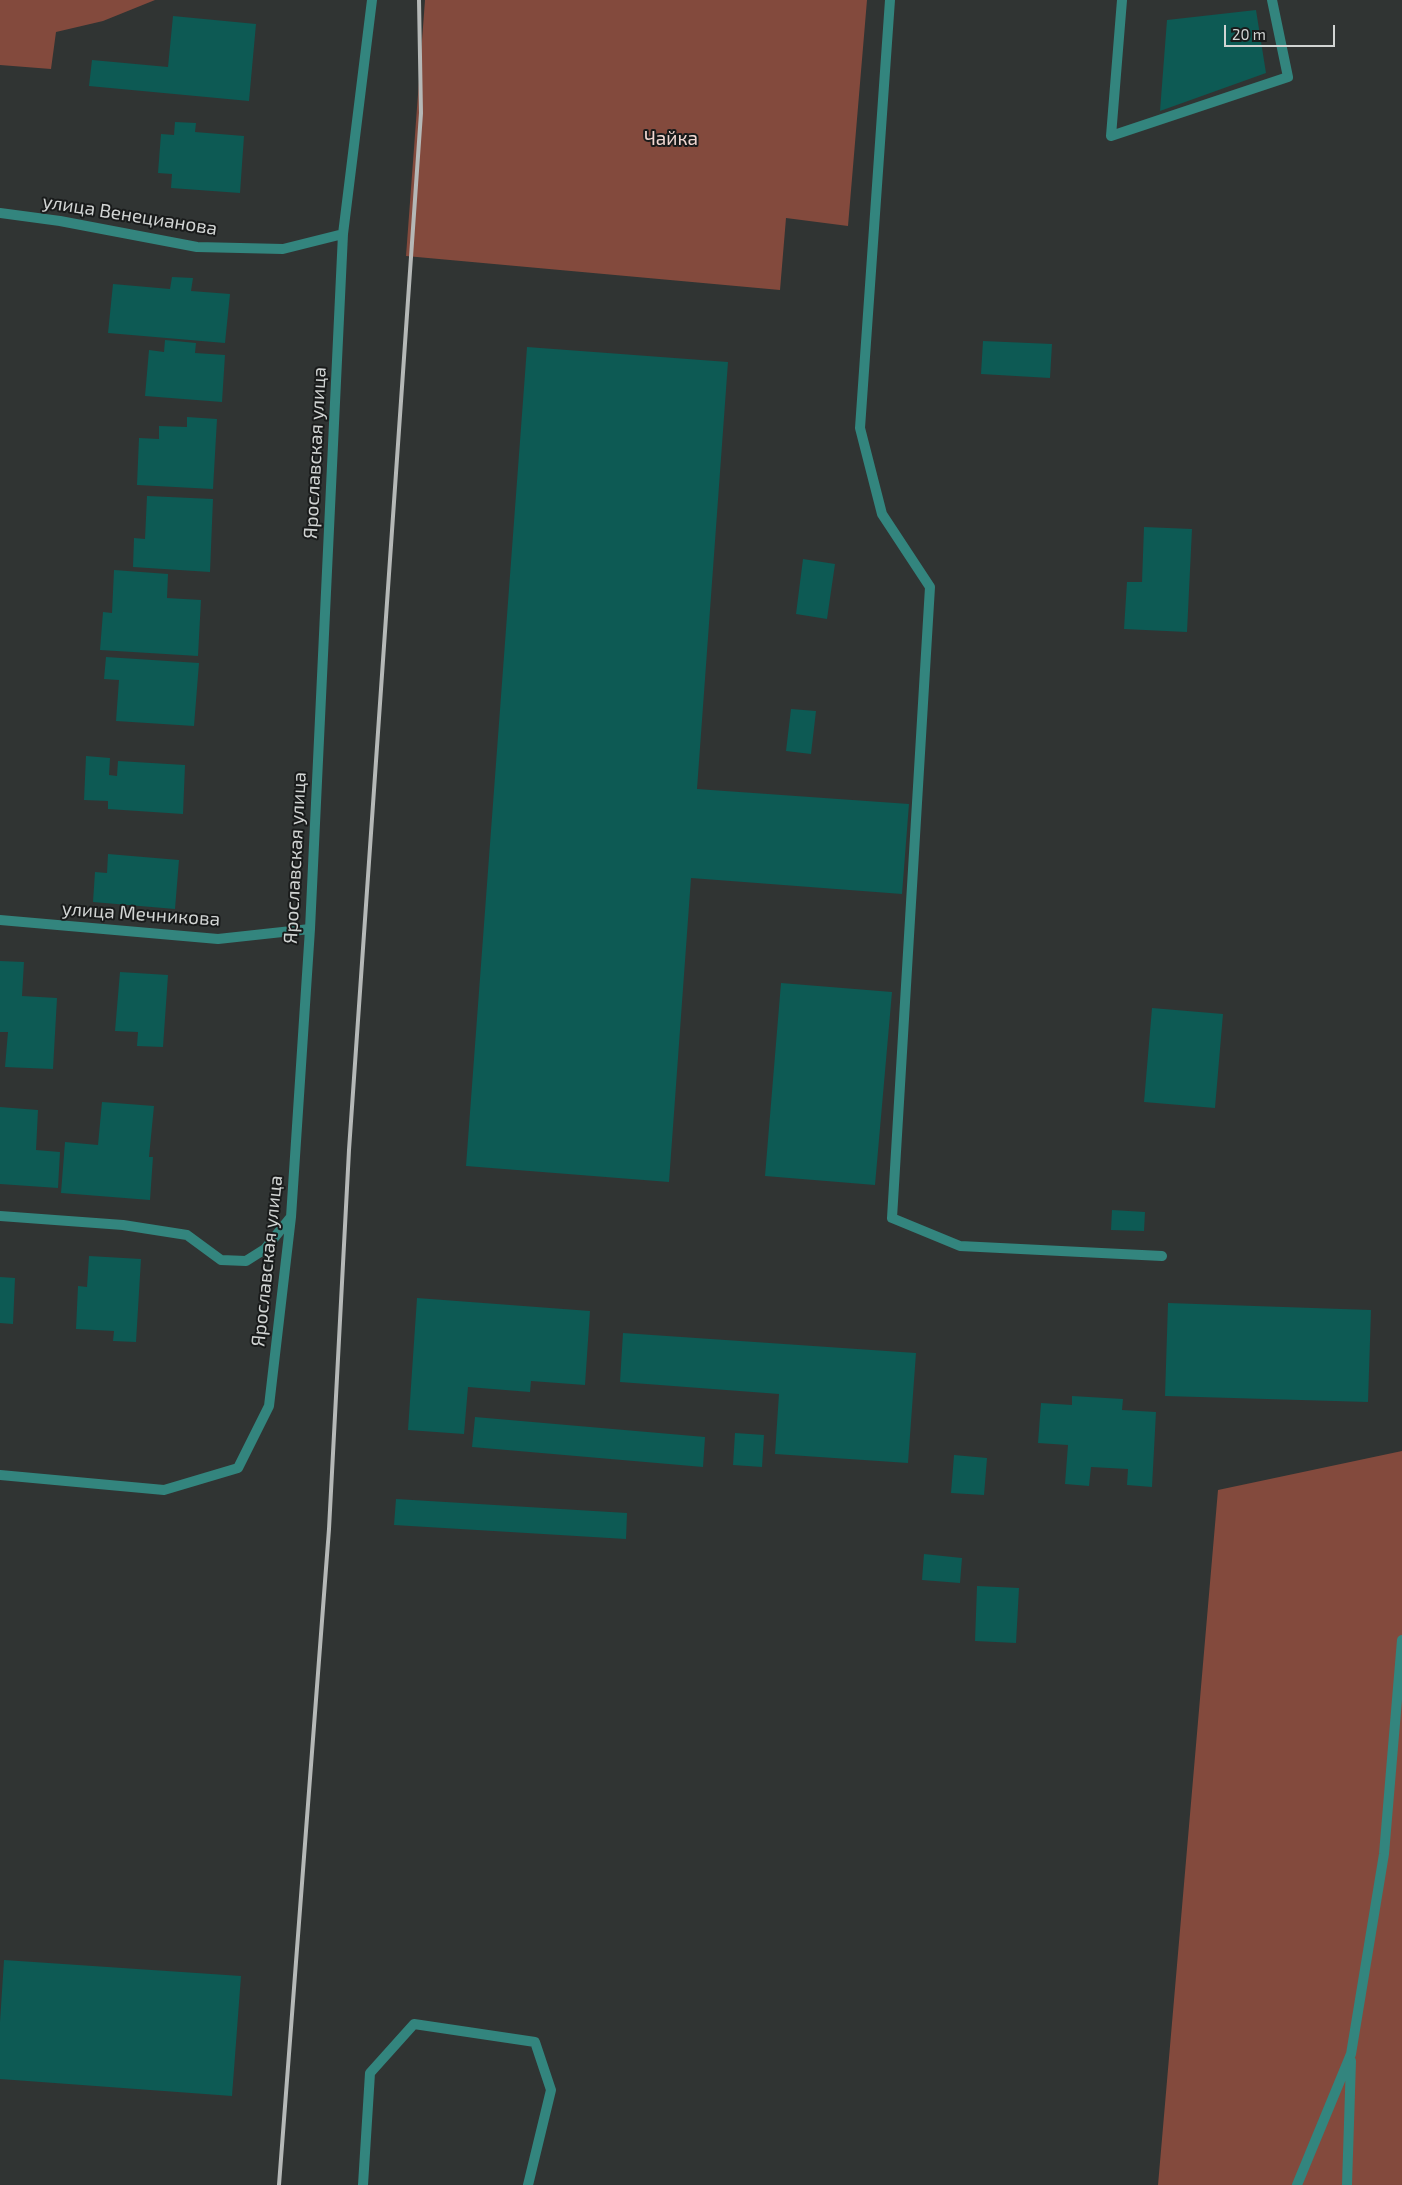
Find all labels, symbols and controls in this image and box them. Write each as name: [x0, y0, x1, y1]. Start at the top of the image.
scale bar: [1227, 15, 1338, 47]
text: 20 m: [1232, 25, 1266, 43]
park label: Чайка: [644, 128, 698, 150]
street label: улица Венецианова: [41, 190, 219, 240]
street label: Ярославская улица: [299, 366, 331, 540]
street label: Ярославская улица: [279, 771, 311, 945]
street label: улица Мечникова: [61, 897, 221, 931]
street label: Ярославская улица: [247, 1174, 287, 1348]

